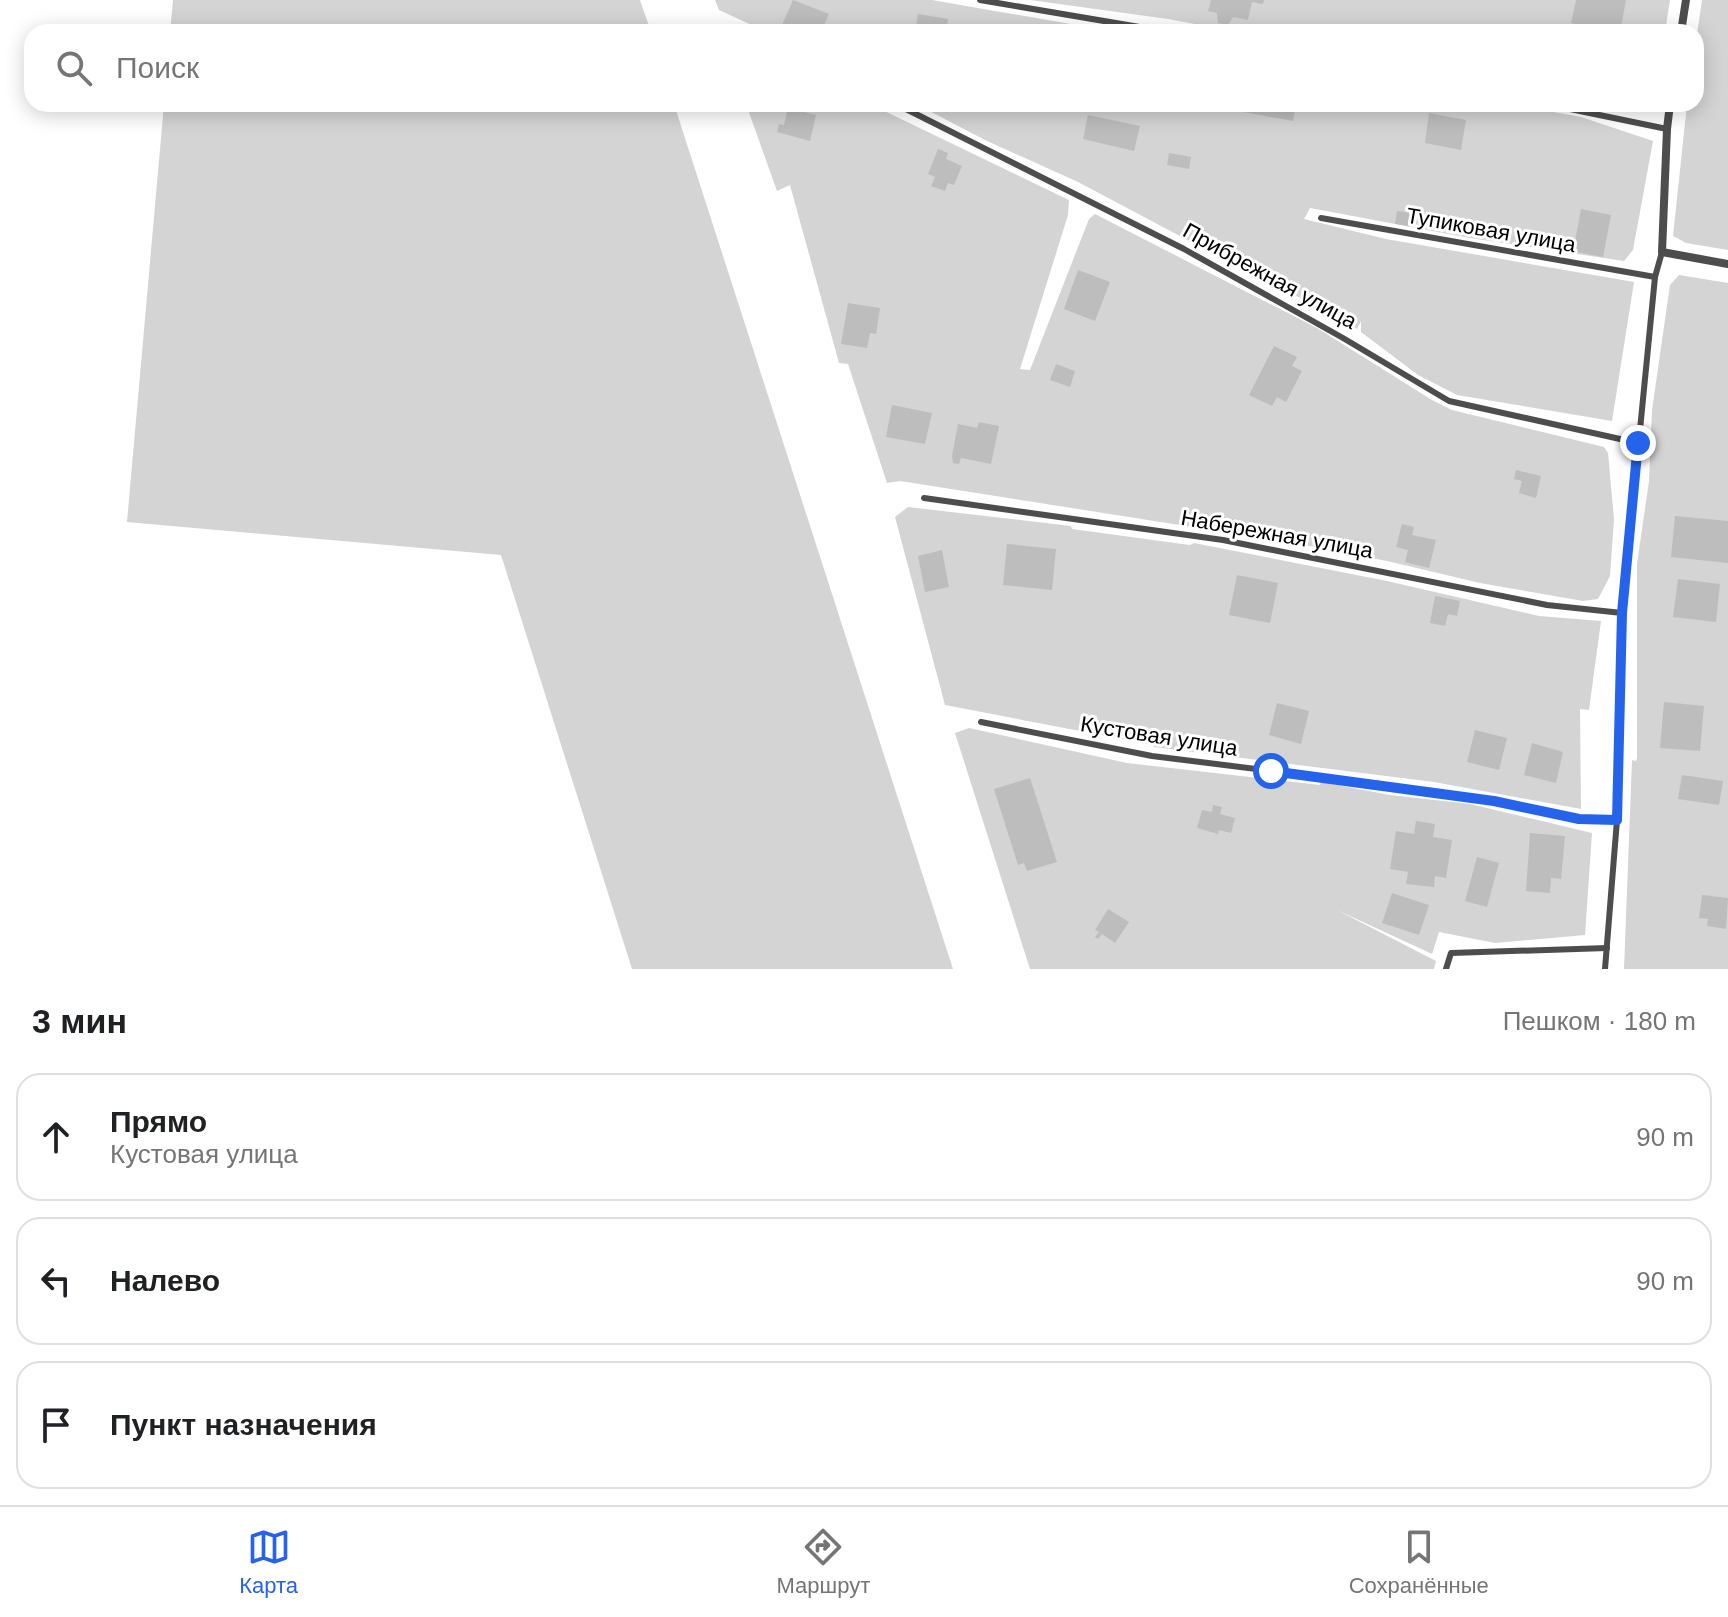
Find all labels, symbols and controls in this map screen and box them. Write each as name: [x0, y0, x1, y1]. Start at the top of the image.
search box: [24, 24, 1704, 112]
icon: search: [52, 46, 96, 90]
text: Поиск: [116, 51, 199, 84]
street label: Тупиковая улица: [1404, 203, 1578, 257]
street label: Прибрежная улица: [1179, 218, 1362, 335]
route end: [1620, 425, 1656, 461]
street label: Набережная улица: [1179, 505, 1376, 563]
street label: Кустовая улица: [1079, 711, 1240, 761]
route start: [1253, 753, 1289, 789]
text: 3 мин: [32, 1002, 127, 1040]
text: Пешком · 180 m: [1503, 1006, 1696, 1036]
text: Прямо: [110, 1105, 207, 1138]
icon: ahead: [34, 1115, 78, 1159]
text: 90 m: [1636, 1122, 1694, 1152]
text: Кустовая улица: [110, 1139, 298, 1169]
icon: left: [34, 1259, 78, 1303]
text: Налево: [110, 1264, 220, 1297]
text: 90 m: [1636, 1266, 1694, 1296]
icon: arrive: [34, 1403, 78, 1447]
text: Пункт назначения: [110, 1408, 377, 1441]
tab: Карта: [239, 1525, 298, 1599]
tab: Маршрут: [777, 1525, 870, 1599]
tab: Сохранённые: [1349, 1525, 1489, 1599]

